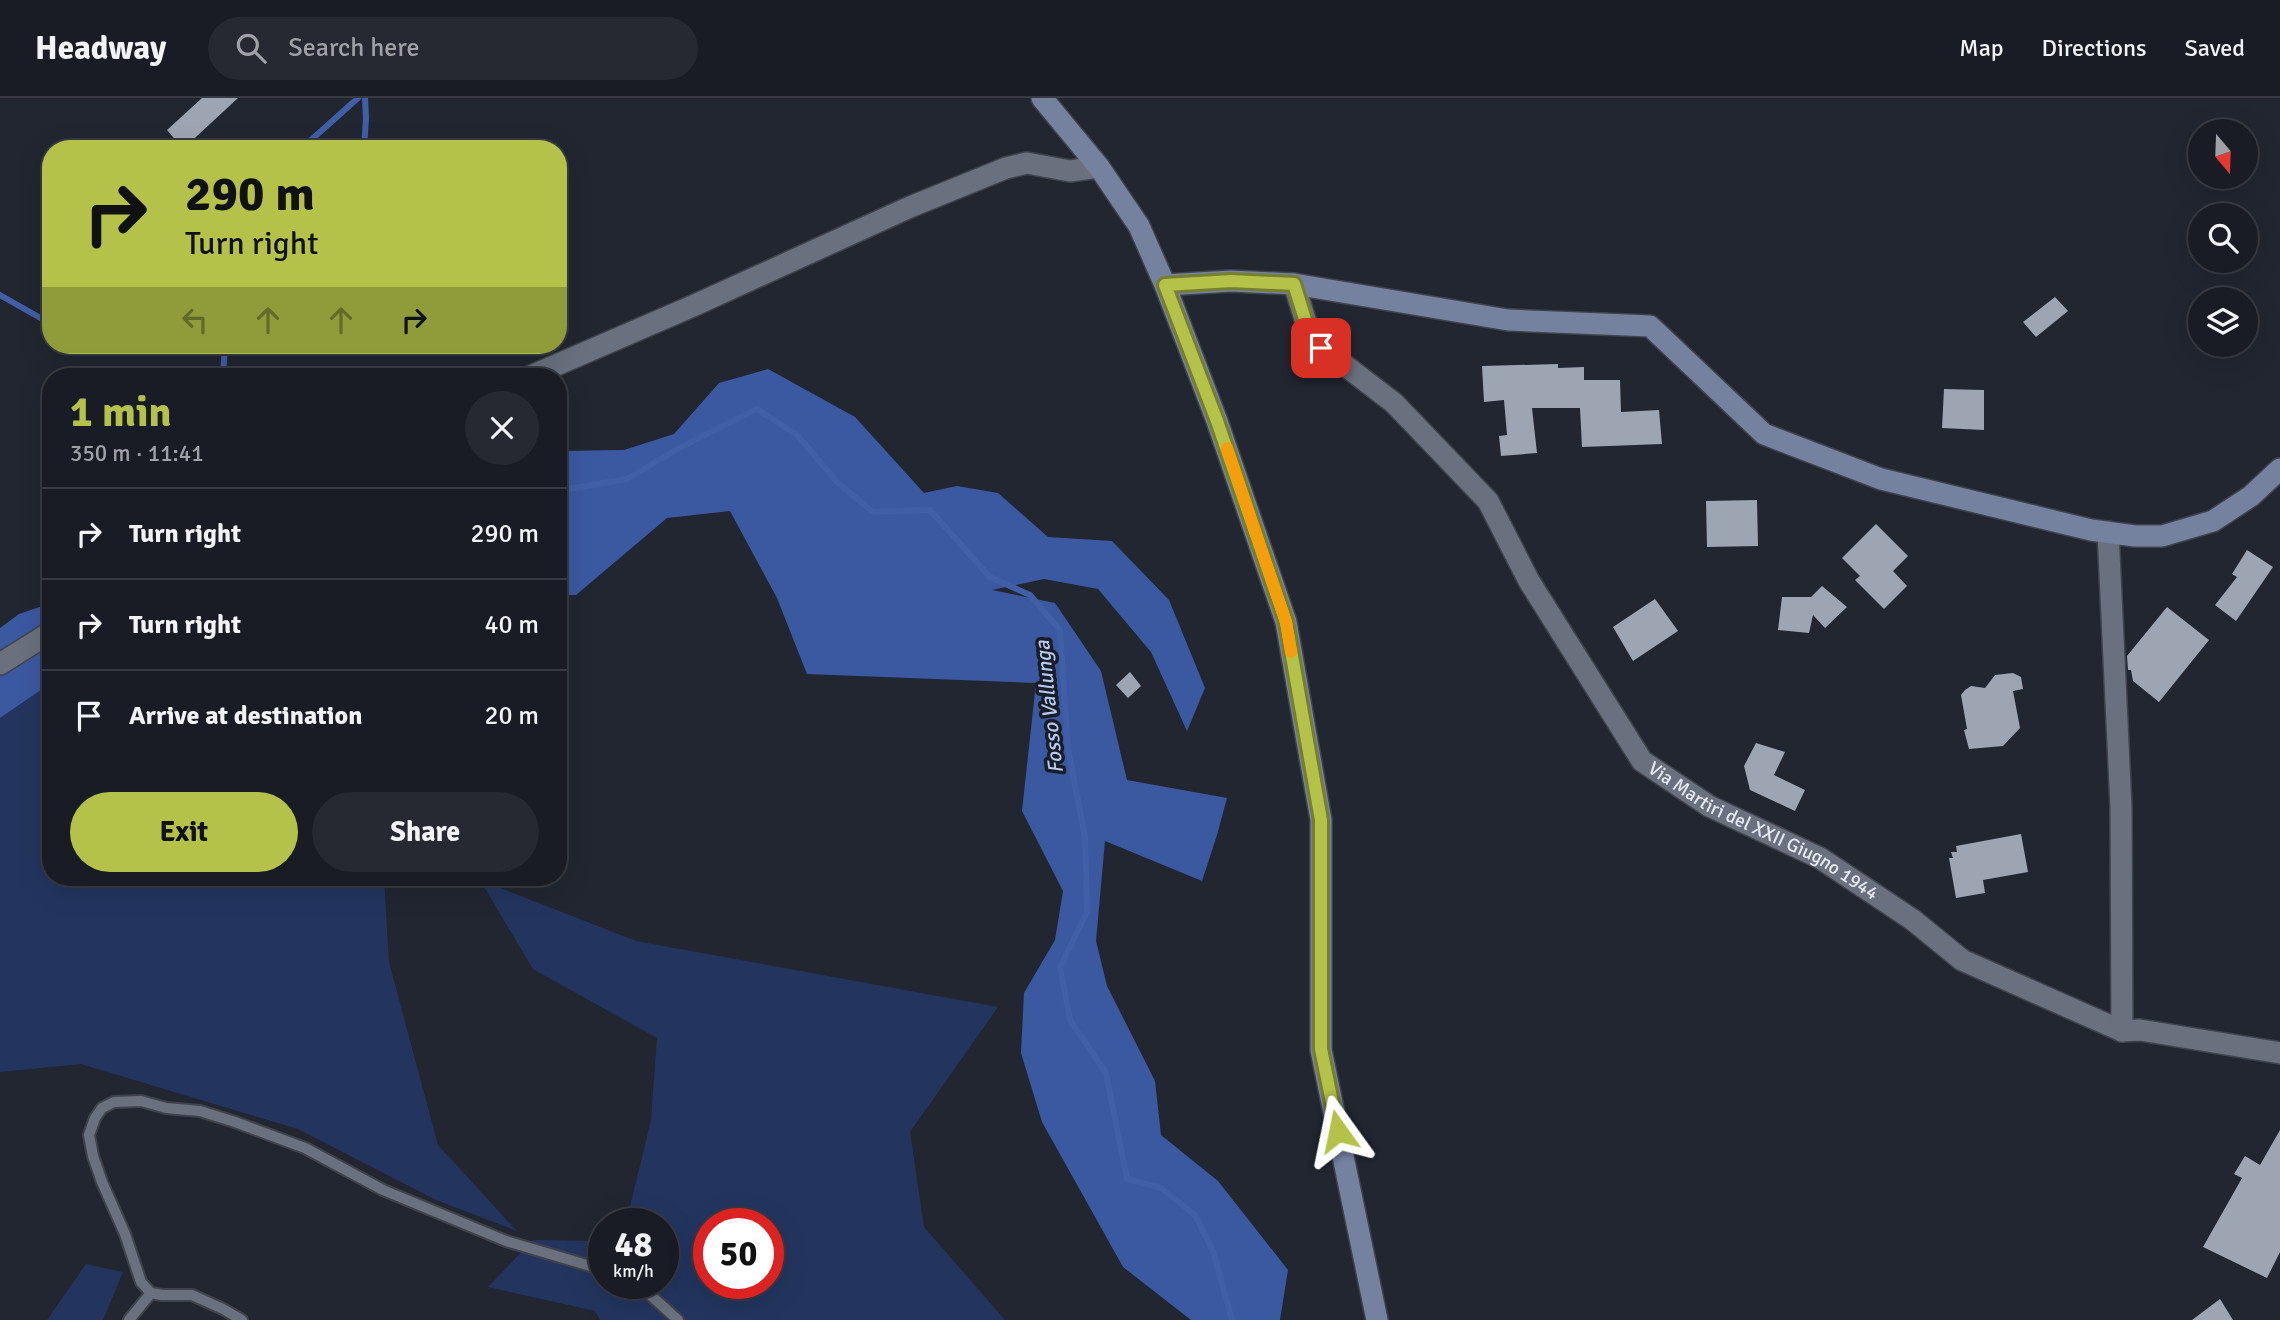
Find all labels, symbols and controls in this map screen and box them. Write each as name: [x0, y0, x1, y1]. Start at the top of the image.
search box: [208, 17, 698, 80]
text: Headway: [35, 28, 166, 69]
icon: search: [232, 29, 270, 67]
text: Search here: [288, 32, 419, 64]
text: Map: [1959, 33, 2004, 63]
text: Directions: [2042, 33, 2147, 63]
text: Saved: [2185, 33, 2245, 63]
north arrow: [2188, 119, 2258, 189]
map controls: [2188, 119, 2258, 357]
text: 290 m: [185, 164, 315, 224]
icon: right: [70, 168, 161, 259]
button: search: [2188, 203, 2258, 273]
text: Turn right: [185, 224, 318, 263]
button: layers: [2188, 287, 2258, 357]
icon: left: [176, 301, 214, 339]
icon: ahead: [249, 301, 287, 339]
icon: ahead: [322, 301, 360, 339]
icon: right: [395, 301, 433, 339]
pin: [1291, 318, 1351, 378]
icon: arrive: [1302, 329, 1340, 367]
text: 1 min: [70, 387, 171, 438]
button: close: [465, 391, 539, 465]
text: 350 m · 11:41: [70, 439, 204, 468]
icon: right: [70, 515, 108, 553]
text: Turn right: [129, 518, 241, 550]
text: 290 m: [470, 518, 539, 550]
icon: right: [70, 606, 108, 644]
text: Turn right: [129, 609, 241, 641]
text: 40 m: [484, 609, 539, 641]
water label: Fosso Vallunga: [1029, 638, 1069, 775]
icon: arrive: [70, 697, 108, 735]
text: Arrive at destination: [129, 700, 362, 732]
text: 20 m: [484, 700, 539, 732]
street label: Via Martiri del XXII Giugno 1944: [1643, 756, 1883, 906]
button: Exit: [70, 792, 298, 872]
button: Share: [312, 792, 539, 872]
position arrow: [1301, 1094, 1375, 1168]
speed limit sign: 50: [693, 1208, 784, 1299]
text: 48: [615, 1223, 652, 1266]
text: km/h: [613, 1260, 654, 1282]

